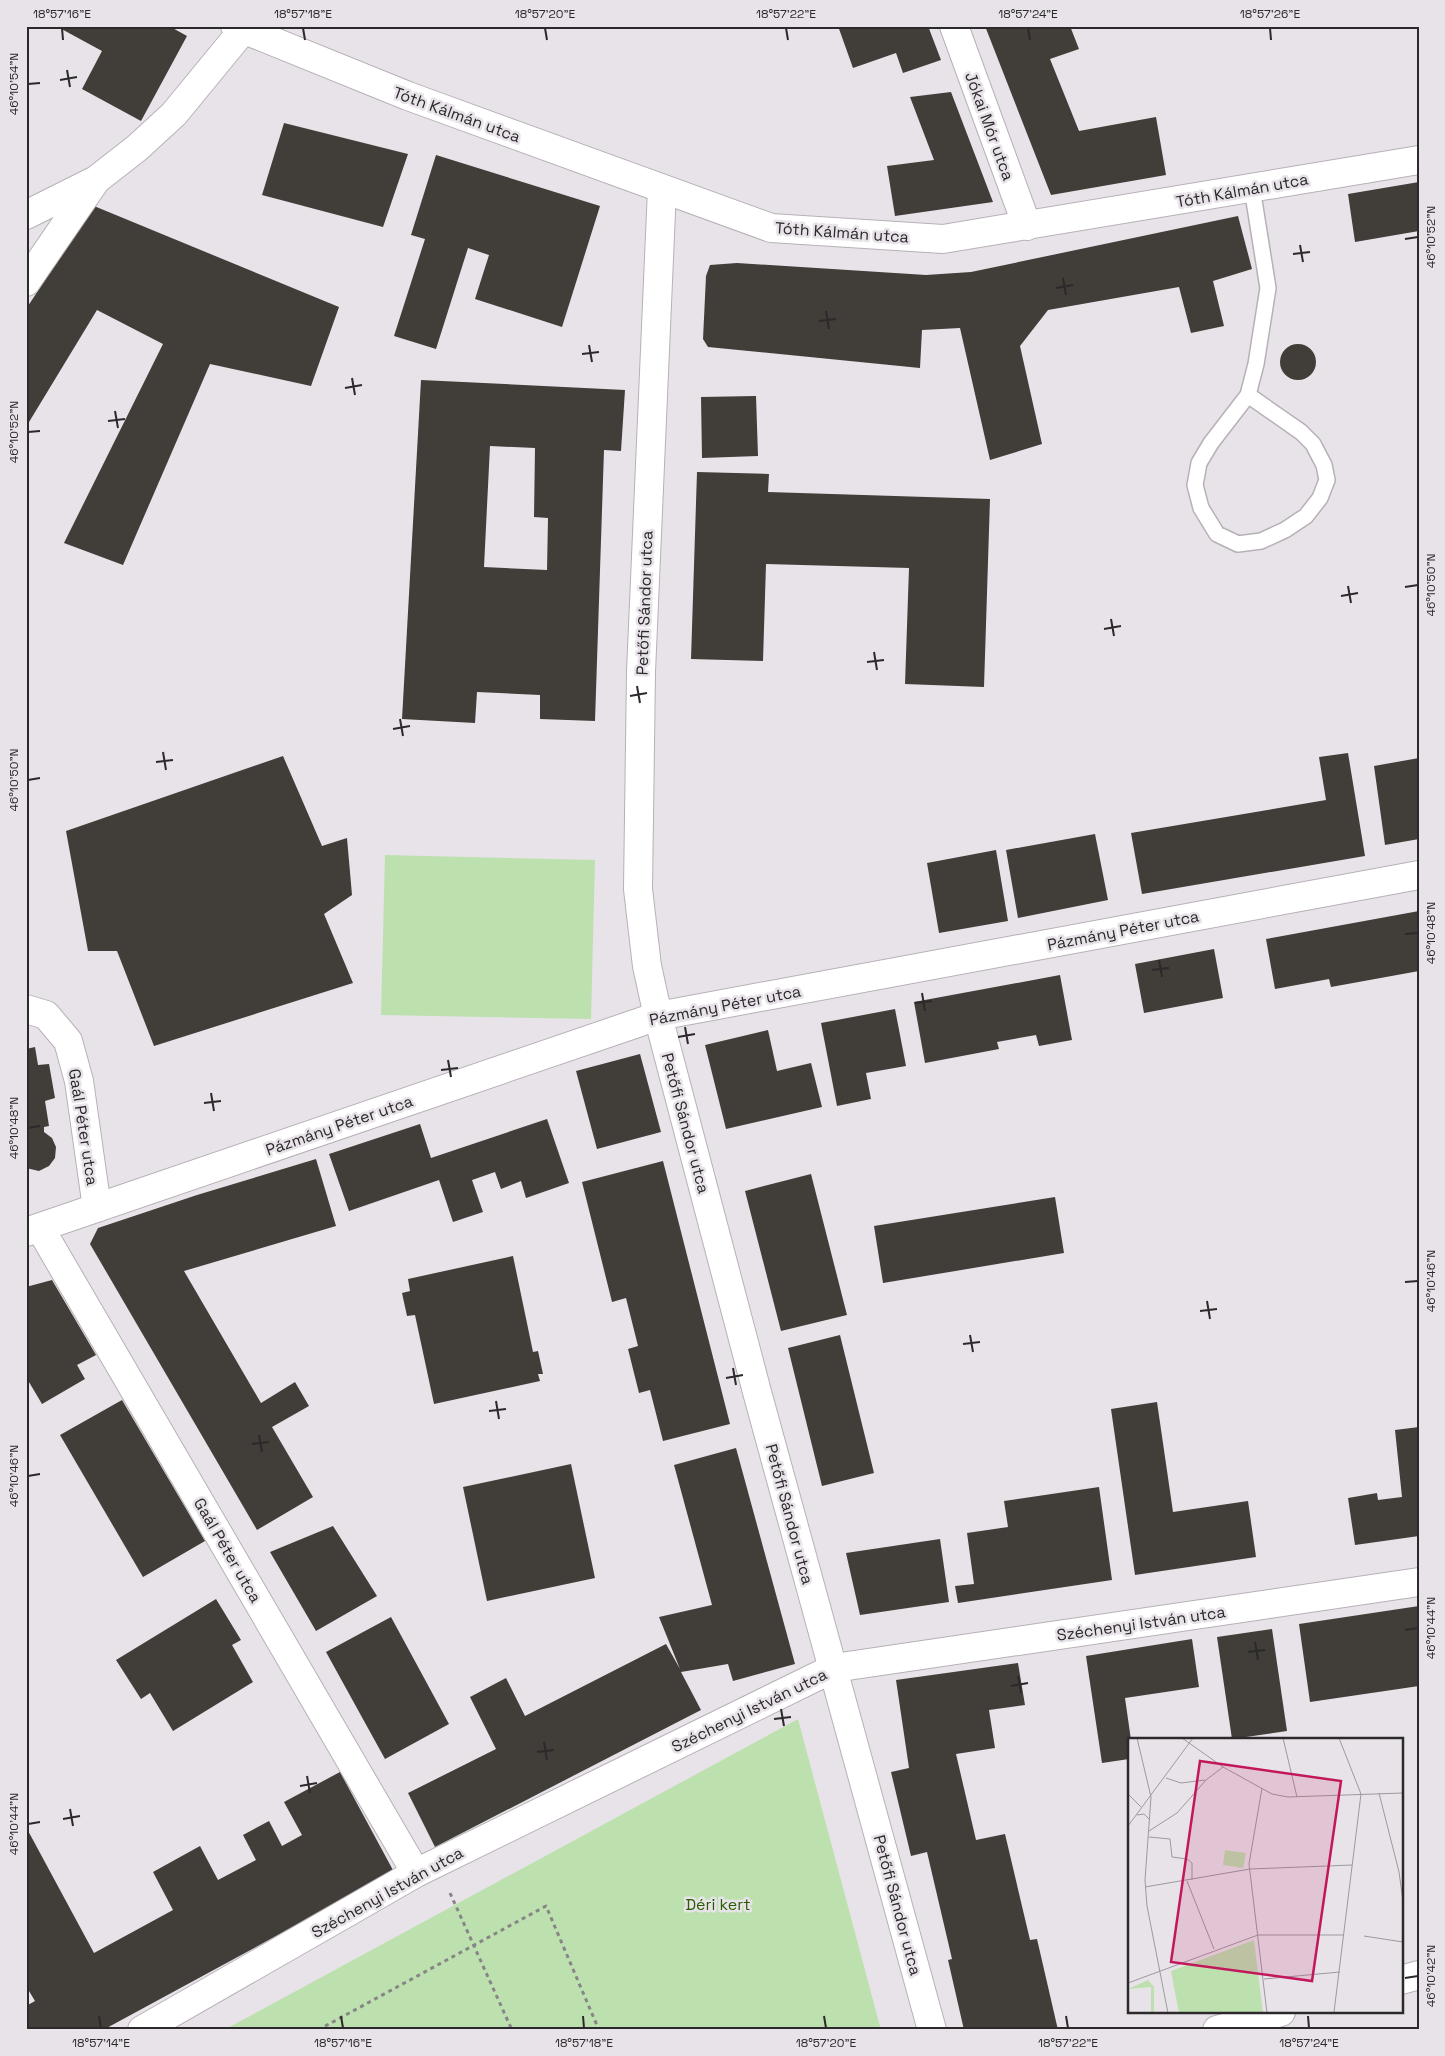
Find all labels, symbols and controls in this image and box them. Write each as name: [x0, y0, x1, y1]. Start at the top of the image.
text: 18°57'16"E: [33, 6, 91, 22]
text: 18°57'18"E: [274, 6, 332, 22]
text: 18°57'20"E: [515, 6, 576, 22]
text: 18°57'22"E: [756, 6, 816, 22]
text: 18°57'24"E: [998, 6, 1058, 22]
text: 18°57'26"E: [1240, 6, 1300, 22]
text: 46°10'54"N: [6, 53, 22, 115]
street label: Jókai Mór utca: [960, 69, 1019, 183]
street label: Tóth Kálmán utca: [390, 82, 523, 147]
street label: Tóth Kálmán utca: [1174, 169, 1310, 212]
text: 46°10'52"N: [1423, 206, 1439, 268]
street label: Tóth Kálmán utca: [774, 217, 910, 248]
text: 46°10'52"N: [6, 401, 22, 463]
street label: Petőfi Sándor utca: [631, 530, 658, 676]
text: 46°10'50"N: [1423, 553, 1439, 617]
text: 46°10'50"N: [6, 748, 22, 812]
text: 46°10'48"N: [1423, 902, 1439, 964]
street label: Pázmány Péter utca: [1045, 905, 1201, 956]
street label: Pázmány Péter utca: [647, 980, 803, 1031]
street label: Petőfi Sándor utca: [657, 1051, 714, 1196]
street label: Gaál Péter utca: [64, 1067, 103, 1187]
street label: Pázmány Péter utca: [263, 1090, 416, 1161]
text: 46°10'48"N: [6, 1097, 22, 1159]
text: 46°10'46"N: [1423, 1250, 1439, 1312]
street label: Petőfi Sándor utca: [761, 1442, 818, 1587]
text: 46°10'46"N: [6, 1445, 22, 1507]
street label: Gaál Péter utca: [189, 1494, 266, 1607]
text: 46°10'44"N: [1423, 1597, 1439, 1659]
street label: Széchenyi István utca: [1055, 1601, 1227, 1646]
street label: Széchenyi István utca: [668, 1664, 830, 1757]
inset map: [1128, 1738, 1402, 2014]
text: 46°10'44"N: [6, 1793, 22, 1855]
street label: Petőfi Sándor utca: [869, 1833, 926, 1978]
street label: Széchenyi István utca: [308, 1842, 467, 1943]
park label: Déri kert: [685, 1894, 751, 1915]
text: 46°10'42"N: [1423, 1945, 1439, 2007]
text: 18°57'14"E: [72, 2035, 130, 2051]
text: 18°57'16"E: [314, 2035, 372, 2051]
text: 18°57'18"E: [555, 2035, 613, 2051]
text: 18°57'20"E: [796, 2035, 857, 2051]
text: 18°57'22"E: [1038, 2035, 1098, 2051]
text: 18°57'24"E: [1279, 2035, 1339, 2051]

